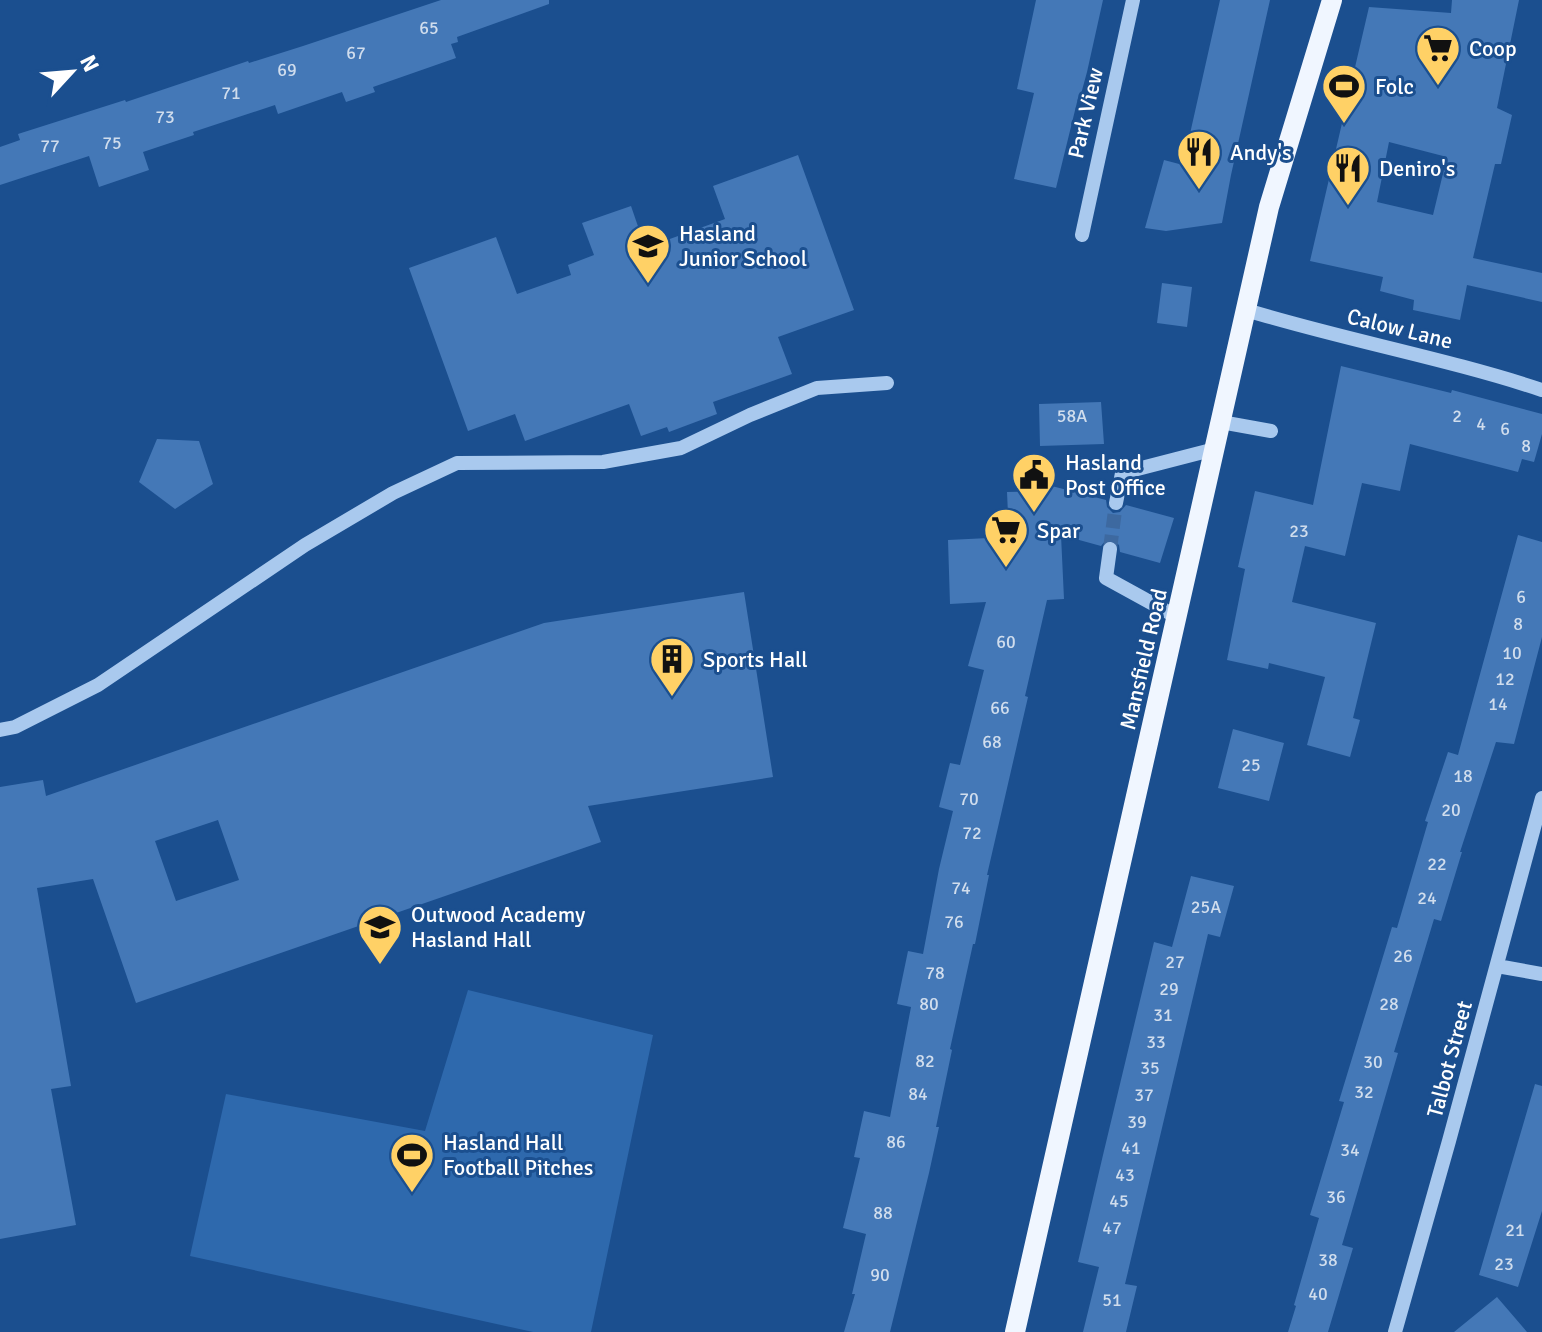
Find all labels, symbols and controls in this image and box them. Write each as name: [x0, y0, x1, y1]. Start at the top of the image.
house number: 65: [419, 17, 439, 39]
supermarket icon: Coop: [1414, 24, 1462, 87]
north arrow: [32, 32, 112, 112]
place label: Coop: [1469, 35, 1517, 62]
house number: 67: [346, 42, 366, 64]
text: N: [74, 51, 105, 76]
house number: 69: [277, 59, 297, 81]
sports icon: Folc: [1320, 62, 1368, 125]
street label: Park View: [1062, 65, 1109, 161]
place label: Folc: [1375, 73, 1414, 100]
house number: 71: [221, 82, 241, 104]
house number: 73: [155, 106, 175, 128]
restaurant icon: Andy's: [1175, 128, 1223, 191]
house number: 75: [102, 132, 122, 154]
house number: 77: [40, 135, 60, 157]
place label: Andy's: [1230, 139, 1292, 166]
restaurant icon: Deniro's: [1324, 144, 1372, 207]
place label: Deniro's: [1379, 155, 1456, 182]
place label: Hasland Junior School: [679, 220, 807, 272]
school or university icon: Hasland Junior School: [624, 222, 672, 285]
street label: Calow Lane: [1344, 302, 1456, 355]
house number: 58A: [1057, 405, 1087, 427]
house number: 2: [1452, 405, 1462, 427]
house number: 4: [1476, 413, 1486, 435]
house number: 6: [1500, 418, 1510, 440]
house number: 8: [1521, 435, 1531, 457]
place label: Hasland Post Office: [1065, 449, 1166, 501]
public building icon: Hasland Post Office: [1010, 451, 1058, 514]
supermarket icon: Spar: [982, 506, 1030, 569]
place label: Spar: [1037, 517, 1080, 544]
house number: 23: [1289, 520, 1309, 542]
street label: Mansfield Road: [1114, 586, 1173, 732]
house number: 6: [1516, 586, 1526, 608]
house number: 8: [1513, 613, 1523, 635]
house number: 60: [996, 631, 1016, 653]
building icon: Sports Hall: [648, 635, 696, 698]
house number: 10: [1502, 642, 1522, 664]
place label: Sports Hall: [703, 646, 808, 673]
house number: 12: [1495, 668, 1515, 690]
house number: 14: [1488, 693, 1508, 715]
house number: 66: [990, 697, 1010, 719]
house number: 68: [982, 731, 1002, 753]
house number: 25: [1241, 754, 1261, 776]
house number: 18: [1453, 765, 1473, 787]
house number: 70: [959, 788, 979, 810]
house number: 20: [1441, 799, 1461, 821]
house number: 72: [962, 822, 982, 844]
house number: 22: [1427, 853, 1447, 875]
house number: 74: [951, 877, 971, 899]
house number: 24: [1417, 887, 1437, 909]
house number: 25A: [1191, 896, 1221, 918]
place label: Outwood Academy Hasland Hall: [411, 901, 586, 953]
school or university icon: Outwood Academy Hasland Hall: [356, 903, 404, 966]
house number: 76: [944, 911, 964, 933]
house number: 26: [1393, 945, 1413, 967]
house number: 27: [1165, 951, 1185, 973]
house number: 78: [925, 962, 945, 984]
house number: 29: [1159, 978, 1179, 1000]
house number: 80: [919, 993, 939, 1015]
house number: 28: [1379, 993, 1399, 1015]
street label: Talbot Street: [1421, 998, 1478, 1120]
house number: 31: [1153, 1004, 1173, 1026]
house number: 33: [1146, 1031, 1166, 1053]
house number: 82: [915, 1050, 935, 1072]
house number: 30: [1363, 1051, 1383, 1073]
house number: 35: [1140, 1057, 1160, 1079]
house number: 32: [1354, 1081, 1374, 1103]
house number: 84: [908, 1083, 928, 1105]
house number: 37: [1134, 1084, 1154, 1106]
house number: 39: [1127, 1111, 1147, 1133]
place label: Hasland Hall Football Pitches: [443, 1129, 593, 1181]
sports icon: Hasland Hall Football Pitches: [388, 1131, 436, 1194]
house number: 86: [886, 1131, 906, 1153]
house number: 41: [1121, 1137, 1141, 1159]
house number: 34: [1340, 1139, 1360, 1161]
house number: 43: [1115, 1164, 1135, 1186]
house number: 36: [1326, 1186, 1346, 1208]
house number: 45: [1109, 1190, 1129, 1212]
house number: 88: [873, 1202, 893, 1224]
house number: 47: [1102, 1217, 1122, 1239]
house number: 21: [1505, 1219, 1525, 1241]
house number: 38: [1318, 1249, 1338, 1271]
house number: 23: [1494, 1253, 1514, 1275]
house number: 90: [870, 1264, 890, 1286]
house number: 40: [1308, 1283, 1328, 1305]
house number: 51: [1102, 1289, 1122, 1311]

